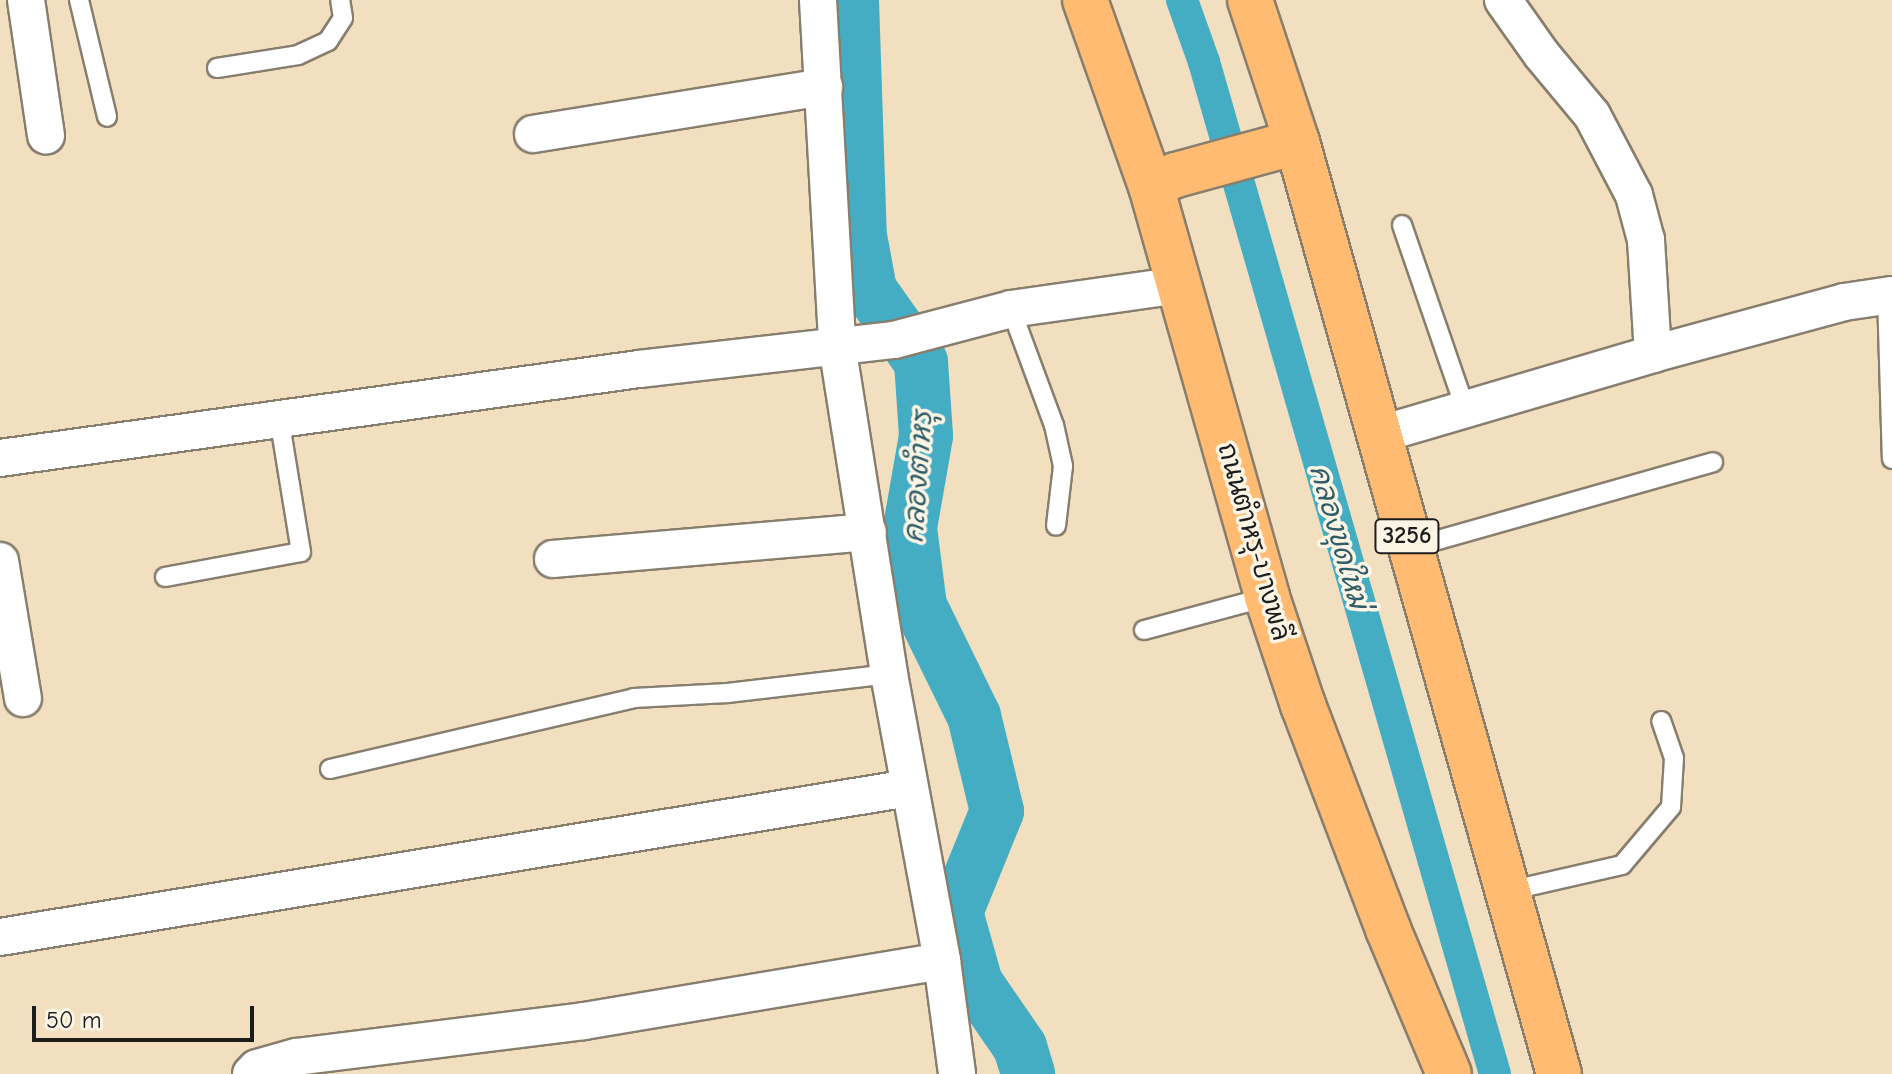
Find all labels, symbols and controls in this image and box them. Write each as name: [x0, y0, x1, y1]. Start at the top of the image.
water label: คลองตำหรุ: [897, 410, 939, 544]
street label: ถนนตำหรุ-บางพลี: [1210, 440, 1296, 644]
water label: คลองขุดใหม่: [1302, 461, 1376, 613]
road number: 3256: [1373, 516, 1441, 556]
scale bar: [36, 990, 258, 1040]
text: 50 m: [46, 1006, 102, 1034]

